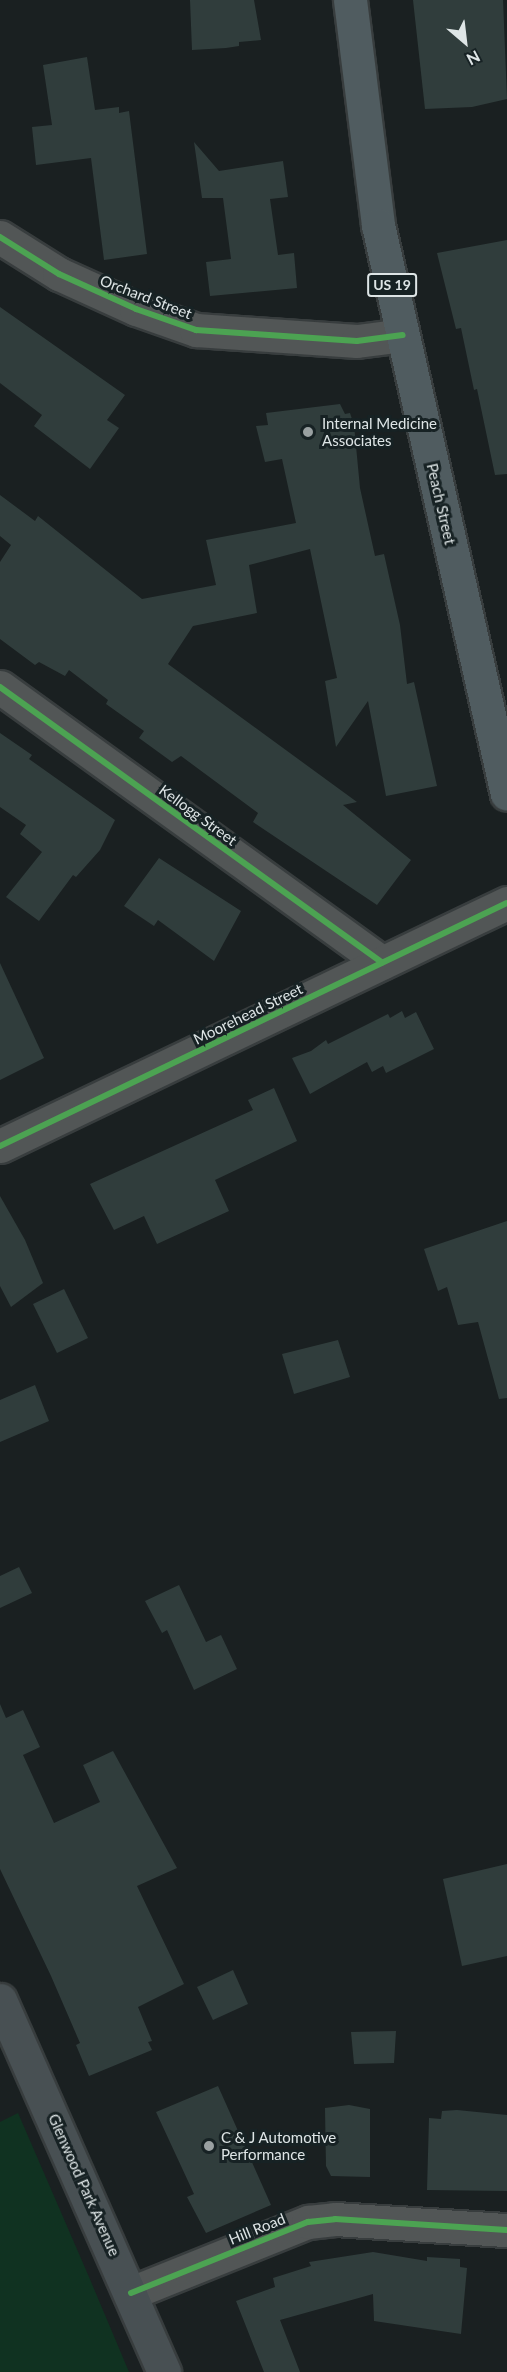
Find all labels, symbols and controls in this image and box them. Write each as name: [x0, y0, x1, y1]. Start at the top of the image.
north arrow: [435, 12, 495, 72]
text: N: [464, 47, 484, 70]
street label: Orchard Street: [98, 271, 194, 323]
road number: US 19: [366, 274, 418, 296]
place label: Internal Medicine Associates: [322, 414, 437, 449]
marker: Internal Medicine Associates: [299, 423, 317, 441]
street label: Peach Street: [423, 462, 459, 546]
street label: Kellogg Street: [156, 781, 240, 849]
street label: Moorehead Street: [190, 980, 306, 1048]
street label: Glenwood Park Avenue: [44, 2111, 124, 2259]
place label: C & J Automotive Performance: [221, 2128, 337, 2163]
marker: C & J Automotive Performance: [202, 2139, 216, 2153]
street label: Hill Road: [226, 2210, 288, 2248]

